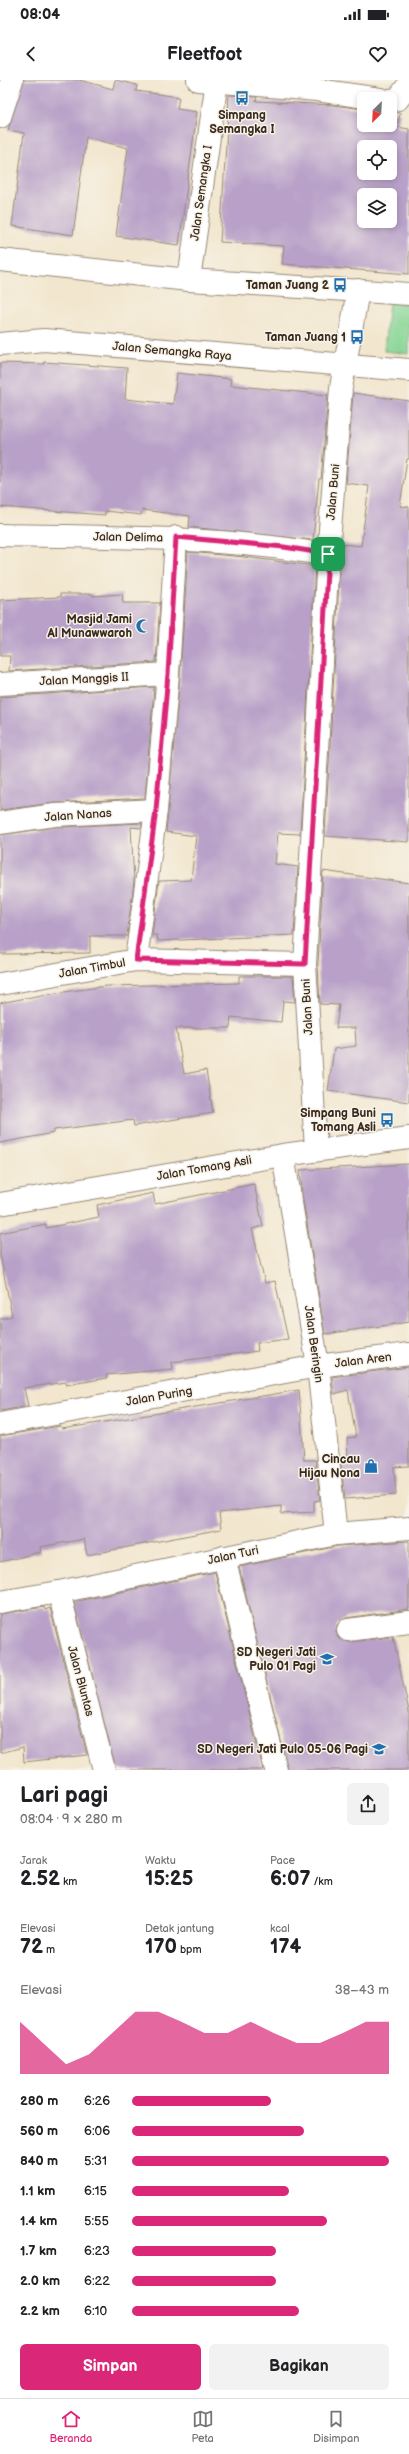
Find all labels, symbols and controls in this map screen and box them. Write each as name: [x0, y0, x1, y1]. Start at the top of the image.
text: 08:04: [20, 5, 60, 24]
icon: back: [20, 43, 42, 65]
icon: heart: [367, 43, 389, 65]
text: Fleetfoot: [167, 44, 242, 65]
bus stop icon: Simpang Semangka I: [234, 90, 250, 106]
north arrow: [357, 92, 397, 132]
map controls: [357, 92, 397, 228]
place label: Simpang Semangka I: [209, 108, 275, 137]
button: locate: [357, 140, 397, 180]
street label: Jalan Semangka I: [187, 144, 216, 242]
button: layers: [357, 188, 397, 228]
bus stop icon: Taman Juang 2: [332, 277, 348, 293]
place label: Taman Juang 2: [246, 278, 330, 293]
bus stop icon: Taman Juang 1: [349, 329, 365, 345]
place label: Taman Juang 1: [265, 330, 346, 345]
street label: Jalan Semangka Raya: [112, 339, 232, 364]
street label: Jalan Buni: [324, 463, 343, 521]
street label: Jalan Delima: [93, 529, 163, 546]
pin: [311, 537, 345, 571]
icon: arrive: [317, 543, 339, 565]
place label: Masjid Jami Al Munawwaroh: [46, 612, 132, 641]
mosque icon: Masjid Jami Al Munawwaroh: [135, 618, 151, 634]
street label: Jalan Manggis II: [39, 670, 129, 689]
street label: Jalan Nanas: [44, 806, 112, 825]
street label: Jalan Timbul: [58, 955, 127, 982]
street label: Jalan Buni: [299, 978, 316, 1036]
place label: Simpang Buni Tomang Asli: [300, 1106, 376, 1135]
bus stop icon: Simpang Buni Tomang Asli: [379, 1112, 395, 1128]
street label: Jalan Tomang Asli: [155, 1153, 253, 1184]
street label: Jalan Beringin: [301, 1304, 326, 1384]
street label: Jalan Aren: [334, 1350, 393, 1371]
street label: Jalan Puring: [125, 1383, 194, 1410]
place label: Cincau Hijau Nona: [299, 1452, 360, 1481]
shop icon: Cincau Hijau Nona: [363, 1458, 379, 1474]
street label: Jalan Turi: [206, 1543, 260, 1568]
street label: Jalan Bluntas: [64, 1644, 97, 1718]
place label: SD Negeri Jati Pulo 01 Pagi: [237, 1645, 316, 1674]
school or university icon: SD Negeri Jati Pulo 01 Pagi: [319, 1651, 335, 1667]
school or university icon: SD Negeri Jati Pulo 05-06 Pagi: [371, 1741, 387, 1757]
place label: SD Negeri Jati Pulo 05-06 Pagi: [197, 1742, 368, 1757]
text: Lari pagi: [20, 1782, 108, 1809]
button: share: [347, 1783, 389, 1825]
text: 08:04 · 9 × 280 m: [20, 1811, 122, 1827]
text: Jarak: [20, 1854, 47, 1867]
text: Waktu: [145, 1854, 176, 1867]
text: Pace: [270, 1854, 295, 1867]
text: 2.52: [20, 1867, 60, 1891]
text: 15:25: [145, 1867, 193, 1891]
text: 6:07: [270, 1867, 310, 1891]
text: km: [60, 1875, 77, 1888]
text: /km: [310, 1875, 333, 1888]
text: Elevasi: [20, 1922, 56, 1935]
text: Detak jantung: [145, 1922, 214, 1935]
text: kcal: [270, 1922, 290, 1935]
text: 72: [20, 1935, 43, 1959]
text: 170: [145, 1935, 177, 1959]
text: 174: [270, 1935, 301, 1959]
text: m: [43, 1943, 55, 1956]
text: bpm: [177, 1943, 202, 1956]
text: Elevasi: [20, 1982, 62, 1998]
text: 38–43 m: [335, 1982, 389, 1998]
text: 280 m: [20, 2093, 58, 2109]
text: 6:26: [84, 2093, 110, 2109]
text: 560 m: [20, 2123, 58, 2139]
text: 6:06: [84, 2123, 110, 2139]
text: 840 m: [20, 2153, 58, 2169]
text: 5:31: [84, 2153, 107, 2169]
text: 1.1 km: [20, 2183, 55, 2199]
text: 6:15: [84, 2183, 107, 2199]
text: 1.4 km: [20, 2213, 57, 2229]
text: 5:55: [84, 2213, 109, 2229]
text: 1.7 km: [20, 2243, 57, 2259]
text: 6:23: [84, 2243, 110, 2259]
text: 2.0 km: [20, 2273, 60, 2289]
text: 6:22: [84, 2273, 110, 2289]
text: 2.2 km: [20, 2303, 60, 2319]
text: 6:10: [84, 2303, 107, 2319]
button: Simpan: [20, 2344, 201, 2390]
button: Bagikan: [209, 2344, 389, 2390]
tab: Beranda: [50, 2408, 92, 2445]
tab: Peta: [191, 2408, 214, 2445]
tab: Disimpan: [313, 2408, 359, 2445]

